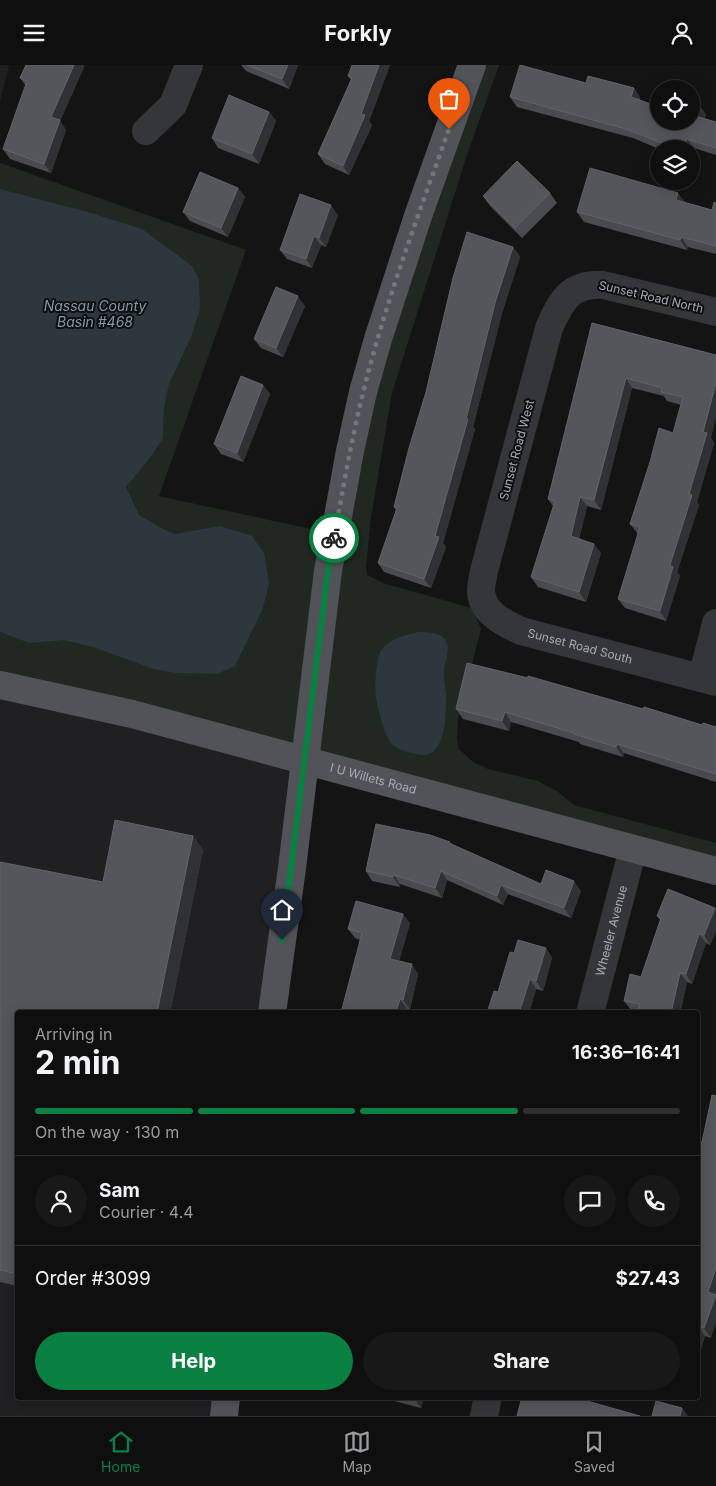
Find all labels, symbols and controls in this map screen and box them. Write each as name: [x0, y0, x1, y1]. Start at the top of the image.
icon: menu: [20, 19, 48, 47]
icon: person: [668, 19, 696, 47]
text: Forkly: [324, 20, 392, 46]
pin: [428, 78, 470, 129]
map controls: [650, 80, 700, 190]
button: locate: [650, 80, 700, 130]
icon: bag: [435, 85, 463, 113]
button: layers: [650, 140, 700, 190]
street label: Sunset Road North: [597, 277, 705, 316]
water label: Nassau County Basin #468: [44, 297, 147, 330]
street label: Sunset Road West: [496, 398, 537, 502]
courier: [309, 513, 359, 563]
icon: bike: [320, 524, 348, 552]
street label: Sunset Road South: [526, 625, 634, 667]
street label: I U Willets Road: [329, 760, 418, 797]
street label: Wheeler Avenue: [592, 884, 630, 978]
pin: [261, 889, 303, 940]
icon: home: [268, 896, 296, 924]
text: Arriving in: [35, 1024, 112, 1044]
text: 16:36–16:41: [572, 1041, 680, 1064]
text: 2 min: [35, 1043, 121, 1082]
text: On the way · 130 m: [35, 1122, 179, 1142]
button: person: [35, 1175, 87, 1227]
button: chat: [564, 1175, 616, 1227]
button: phone: [628, 1175, 680, 1227]
text: Sam: [99, 1179, 140, 1202]
text: Courier · 4.4: [99, 1202, 194, 1222]
text: Order #3099: [35, 1267, 151, 1290]
text: $27.43: [615, 1267, 680, 1290]
button: Help: [35, 1332, 353, 1390]
button: Share: [363, 1332, 680, 1390]
tab: Home: [101, 1428, 140, 1475]
tab: Map: [343, 1428, 372, 1475]
tab: Saved: [574, 1428, 615, 1475]

